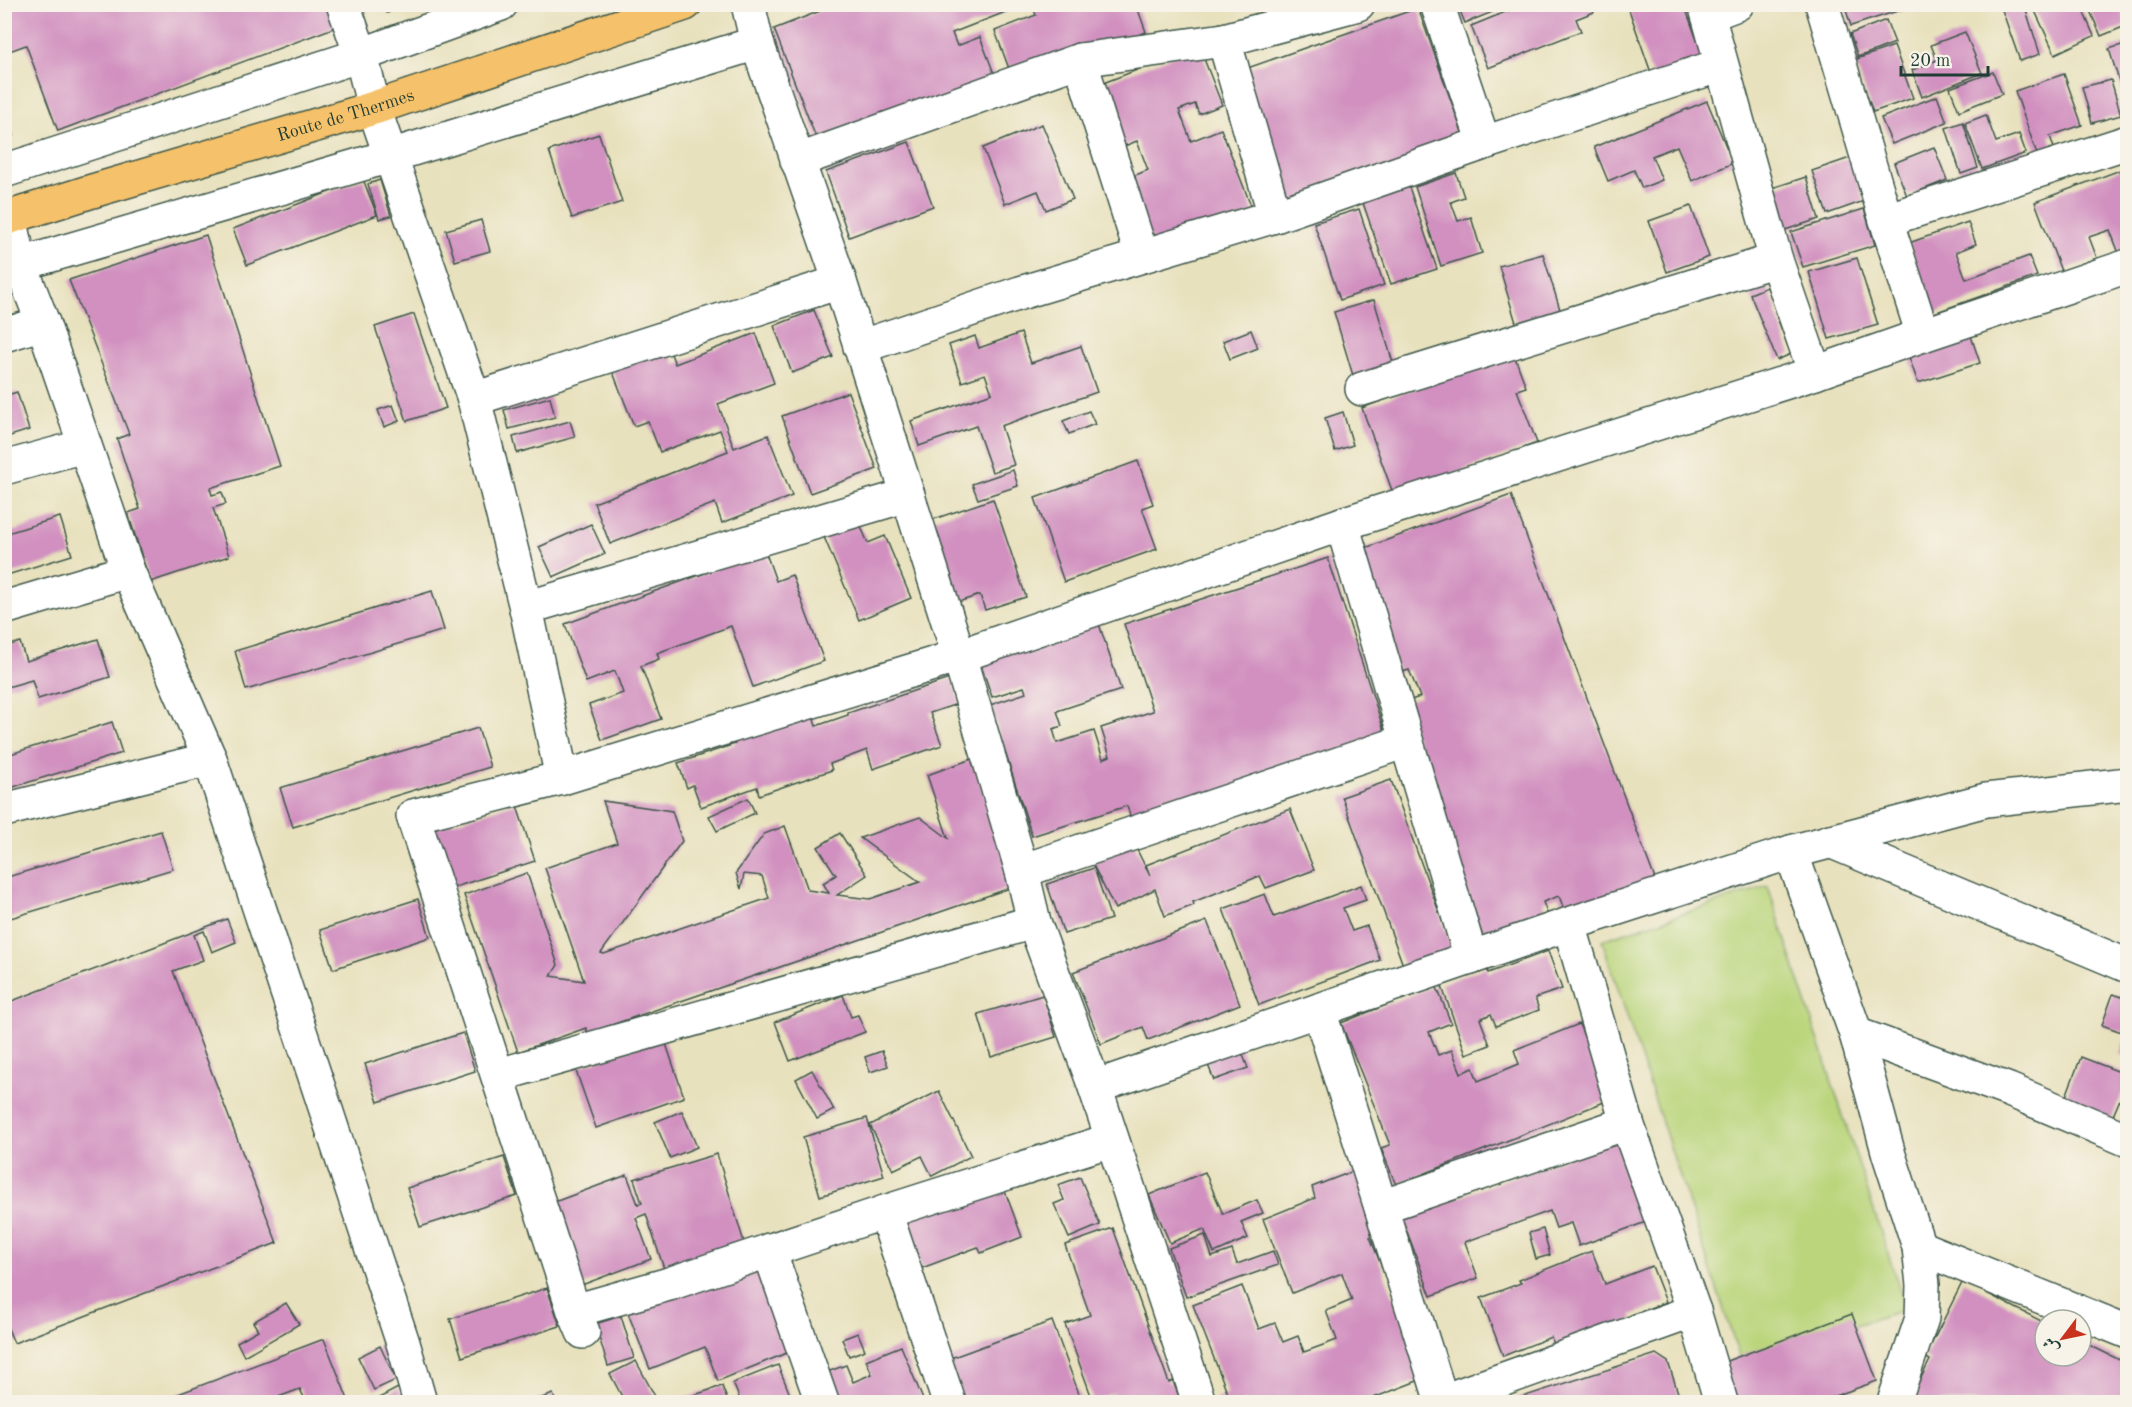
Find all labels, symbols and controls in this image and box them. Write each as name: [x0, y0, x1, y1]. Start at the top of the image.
scale bar: [1901, 39, 1988, 77]
text: 20 m: [1910, 52, 1950, 70]
street label: Route de Thermes: [275, 86, 417, 145]
north arrow: [2033, 1308, 2093, 1368]
text: ش: [2041, 1334, 2063, 1356]

